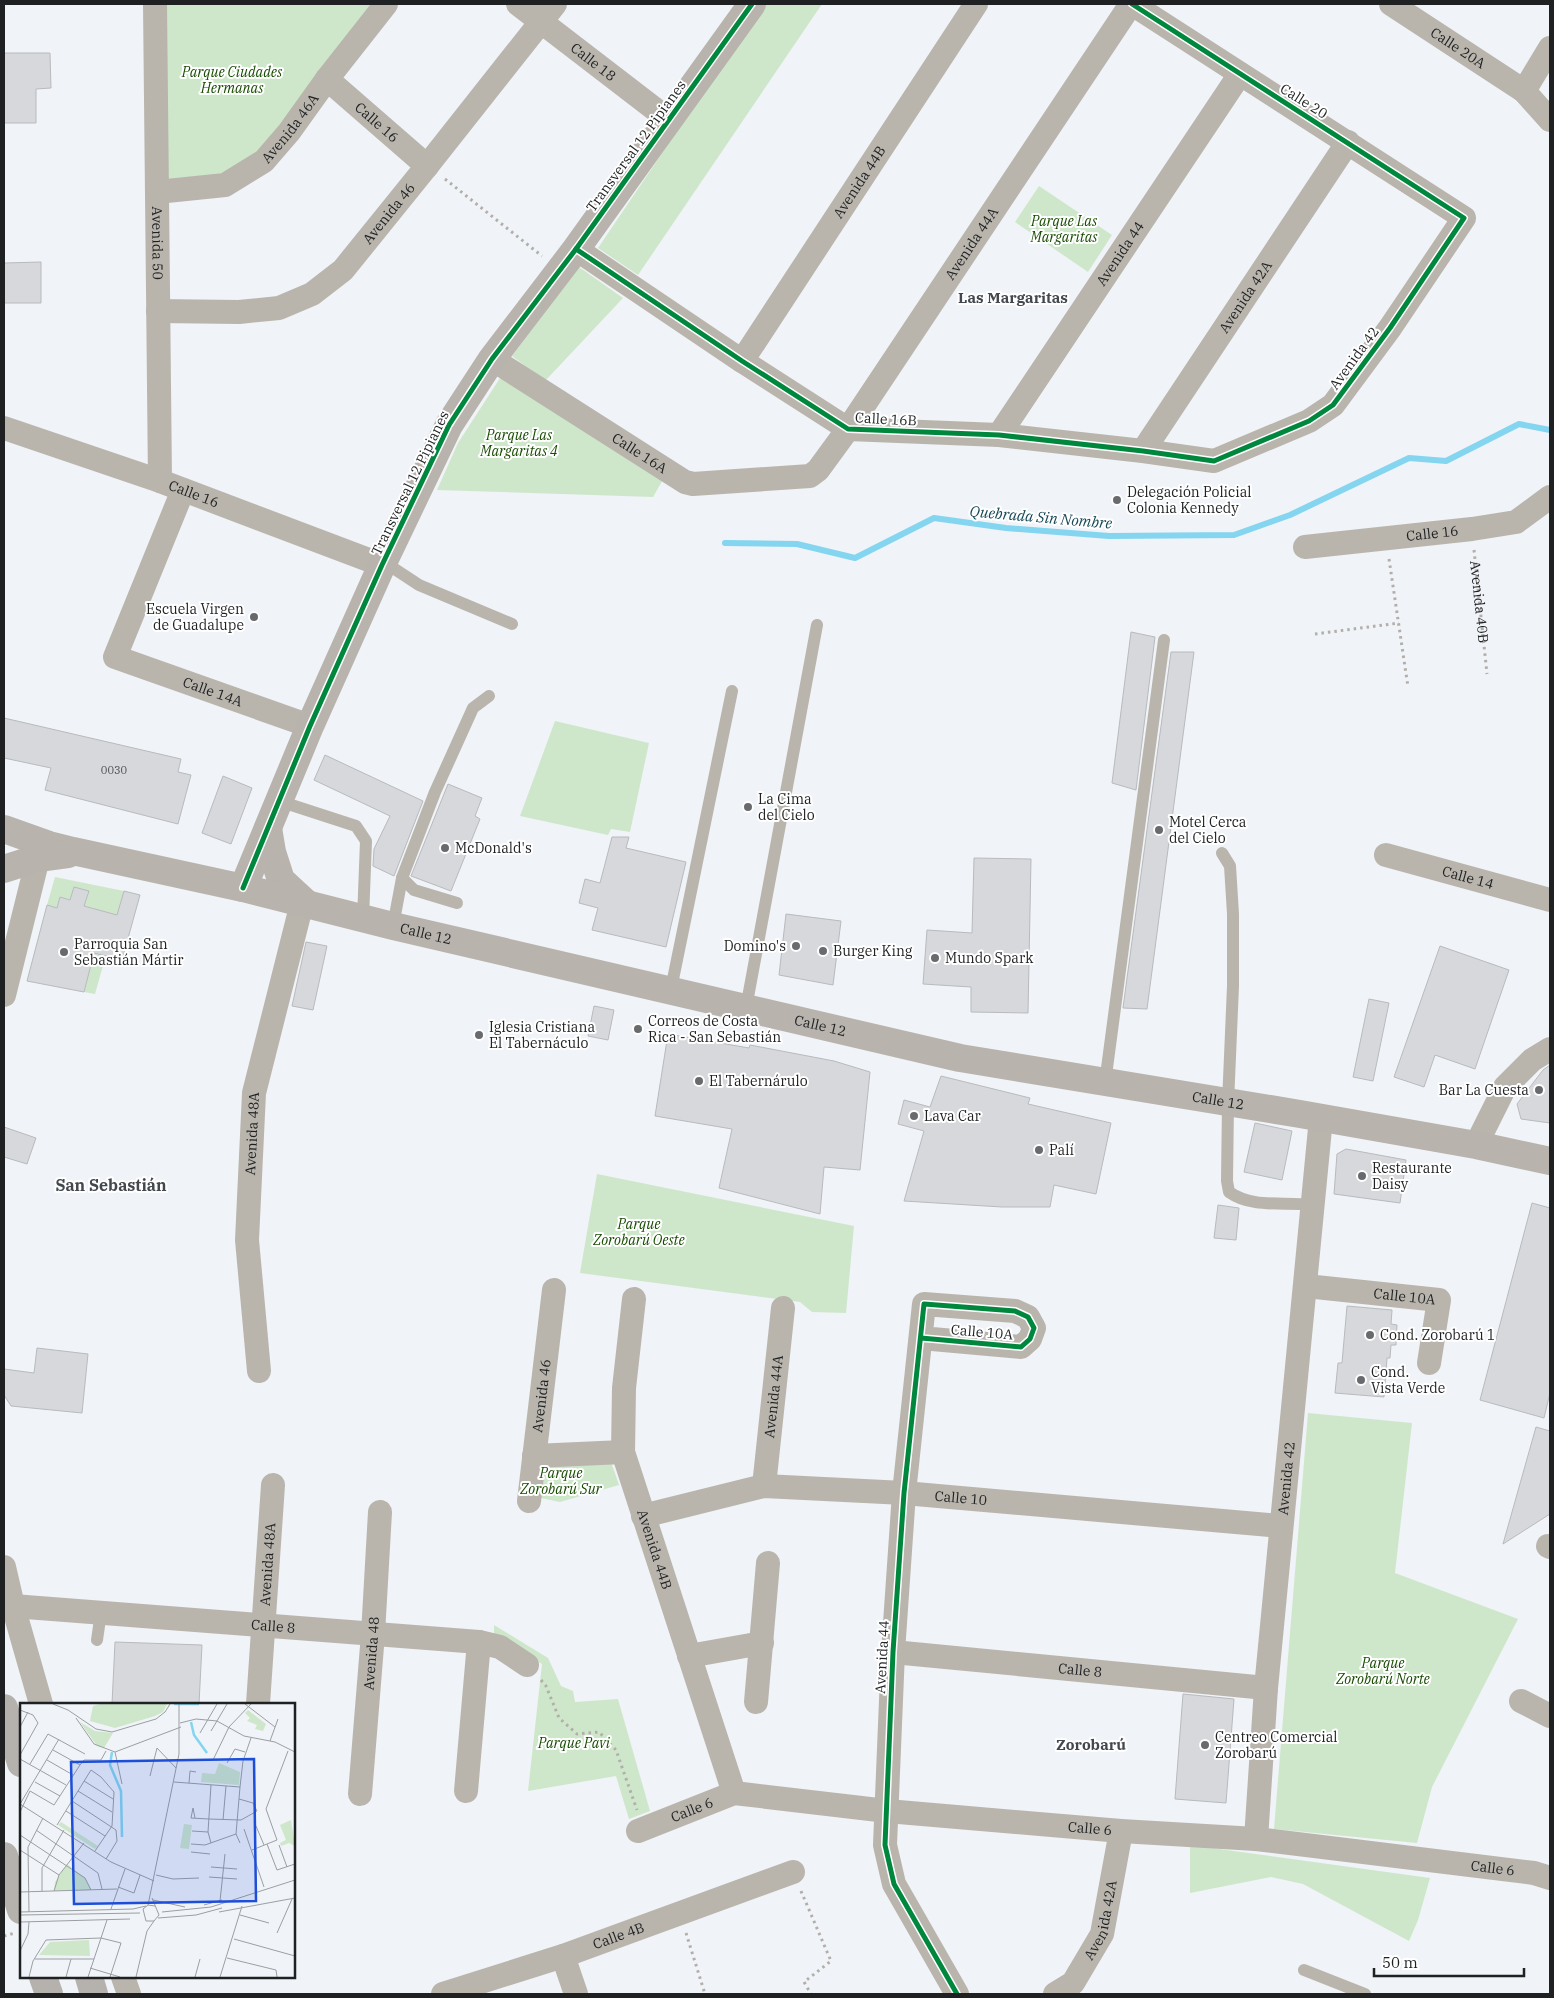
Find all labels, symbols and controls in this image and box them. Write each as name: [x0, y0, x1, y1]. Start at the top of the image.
street label: Calle 20A: [1427, 23, 1489, 73]
street label: Calle 18: [567, 39, 620, 85]
park label: Parque Ciudades Hermanas: [181, 63, 283, 97]
street label: Transversal 12 Pipianes: [582, 76, 690, 215]
street label: Calle 20: [1277, 79, 1331, 123]
street label: Avenida 46A: [257, 90, 323, 167]
street label: Calle 16: [351, 98, 403, 146]
street label: Avenida 44B: [829, 142, 890, 222]
street label: Avenida 46: [359, 179, 419, 248]
street label: Avenida 44A: [941, 204, 1002, 283]
street label: Avenida 50: [148, 206, 167, 280]
park label: Parque Las Margaritas: [1030, 212, 1098, 246]
street label: Avenida 44: [1092, 218, 1148, 289]
street label: Avenida 42A: [1215, 257, 1276, 337]
district label: Las Margaritas: [958, 288, 1068, 307]
street label: Avenida 42: [1325, 323, 1383, 393]
street label: Transversal 12 Pipianes: [367, 408, 453, 558]
street label: Calle 16B: [855, 408, 917, 430]
park label: Parque Las Margaritas 4: [479, 426, 558, 460]
street label: Calle 16A: [609, 429, 671, 478]
street label: Calle 16: [166, 476, 222, 512]
place label: Delegación Policial Colonia Kennedy: [1127, 483, 1252, 517]
marker: Delegación Policial Colonia Kennedy: [1111, 494, 1123, 506]
water label: Quebrada Sin Nombre: [969, 501, 1113, 533]
street label: Calle 16: [1405, 522, 1459, 545]
street label: Avenida 40B: [1466, 559, 1493, 644]
place label: Escuela Virgen de Guadalupe: [146, 600, 244, 634]
marker: Escuela Virgen de Guadalupe: [248, 611, 260, 623]
street label: Calle 14A: [180, 673, 245, 711]
house number: 0030: [101, 763, 128, 777]
place label: La Cima del Cielo: [758, 790, 815, 824]
marker: La Cima del Cielo: [742, 801, 754, 813]
place label: Motel Cerca del Cielo: [1169, 813, 1247, 847]
marker: Motel Cerca del Cielo: [1153, 824, 1165, 836]
place label: McDonald's: [455, 839, 532, 857]
marker: McDonald's: [439, 842, 451, 854]
street label: Calle 14: [1440, 862, 1496, 893]
street label: Calle 12: [398, 919, 454, 948]
place label: Parroquia San Sebastián Mártir: [74, 935, 184, 969]
place label: Domino's: [724, 937, 786, 955]
marker: Domino's: [790, 940, 802, 952]
place label: Burger King: [833, 942, 913, 960]
marker: Burger King: [817, 945, 829, 957]
marker: Parroquia San Sebastián Mártir: [58, 946, 70, 958]
place label: Mundo Spark: [945, 949, 1034, 967]
marker: Mundo Spark: [929, 952, 941, 964]
street label: Calle 12: [793, 1011, 848, 1040]
place label: Correos de Costa Rica - San Sebastián: [648, 1012, 781, 1046]
place label: Iglesia Cristiana El Tabernáculo: [489, 1018, 595, 1052]
marker: Correos de Costa Rica - San Sebastián: [632, 1023, 644, 1035]
marker: Iglesia Cristiana El Tabernáculo: [473, 1029, 485, 1041]
place label: El Tabernárulo: [709, 1072, 808, 1090]
marker: El Tabernárulo: [693, 1075, 705, 1087]
place label: Bar La Cuesta: [1439, 1081, 1529, 1099]
marker: Bar La Cuesta: [1533, 1084, 1545, 1096]
street label: Calle 12: [1191, 1087, 1246, 1114]
street label: Avenida 48A: [241, 1091, 263, 1176]
place label: Lava Car: [924, 1107, 982, 1125]
marker: Lava Car: [908, 1110, 920, 1122]
place label: Palí: [1049, 1141, 1074, 1159]
marker: Palí: [1033, 1144, 1045, 1156]
place label: Restaurante Daisy: [1372, 1159, 1452, 1193]
marker: Restaurante Daisy: [1356, 1170, 1368, 1182]
district label: San Sebastián: [55, 1175, 167, 1195]
park label: Parque Zorobarú Oeste: [592, 1215, 686, 1249]
street label: Calle 10A: [1373, 1284, 1437, 1309]
street label: Calle 10A: [950, 1320, 1014, 1344]
place label: Cond. Zorobarú 1: [1380, 1326, 1495, 1344]
marker: Cond. Zorobarú 1: [1364, 1329, 1376, 1341]
street label: Avenida 44A: [760, 1354, 787, 1439]
street label: Avenida 46: [528, 1358, 555, 1433]
place label: Cond. Vista Verde: [1371, 1363, 1445, 1397]
marker: Cond. Vista Verde: [1355, 1374, 1367, 1386]
street label: Avenida 42: [1274, 1441, 1299, 1516]
park label: Parque Zorobarú Sur: [519, 1464, 603, 1498]
street label: Calle 10: [934, 1487, 988, 1509]
street label: Avenida 44B: [633, 1507, 676, 1592]
street label: Avenida 48A: [256, 1522, 279, 1607]
street label: Calle 8: [251, 1615, 296, 1637]
street label: Avenida 48: [359, 1616, 383, 1691]
street label: Avenida 44: [871, 1620, 893, 1694]
park label: Parque Zorobarú Norte: [1335, 1654, 1431, 1688]
street label: Calle 8: [1057, 1659, 1103, 1681]
inset map: [20, 1703, 295, 1978]
place label: Centreo Comercial Zorobarú: [1215, 1728, 1338, 1762]
park label: Parque Pavi: [537, 1734, 611, 1752]
district label: Zorobarú: [1056, 1735, 1126, 1754]
marker: Centreo Comercial Zorobarú: [1199, 1739, 1211, 1751]
street label: Calle 6: [668, 1793, 716, 1826]
street label: Calle 6: [1067, 1817, 1113, 1839]
street label: Calle 6: [1470, 1856, 1516, 1880]
street label: Avenida 42A: [1080, 1878, 1121, 1963]
street label: Calle 4B: [590, 1918, 647, 1953]
scale bar: [1374, 1946, 1524, 1978]
text: 50 m: [1382, 1953, 1418, 1972]

